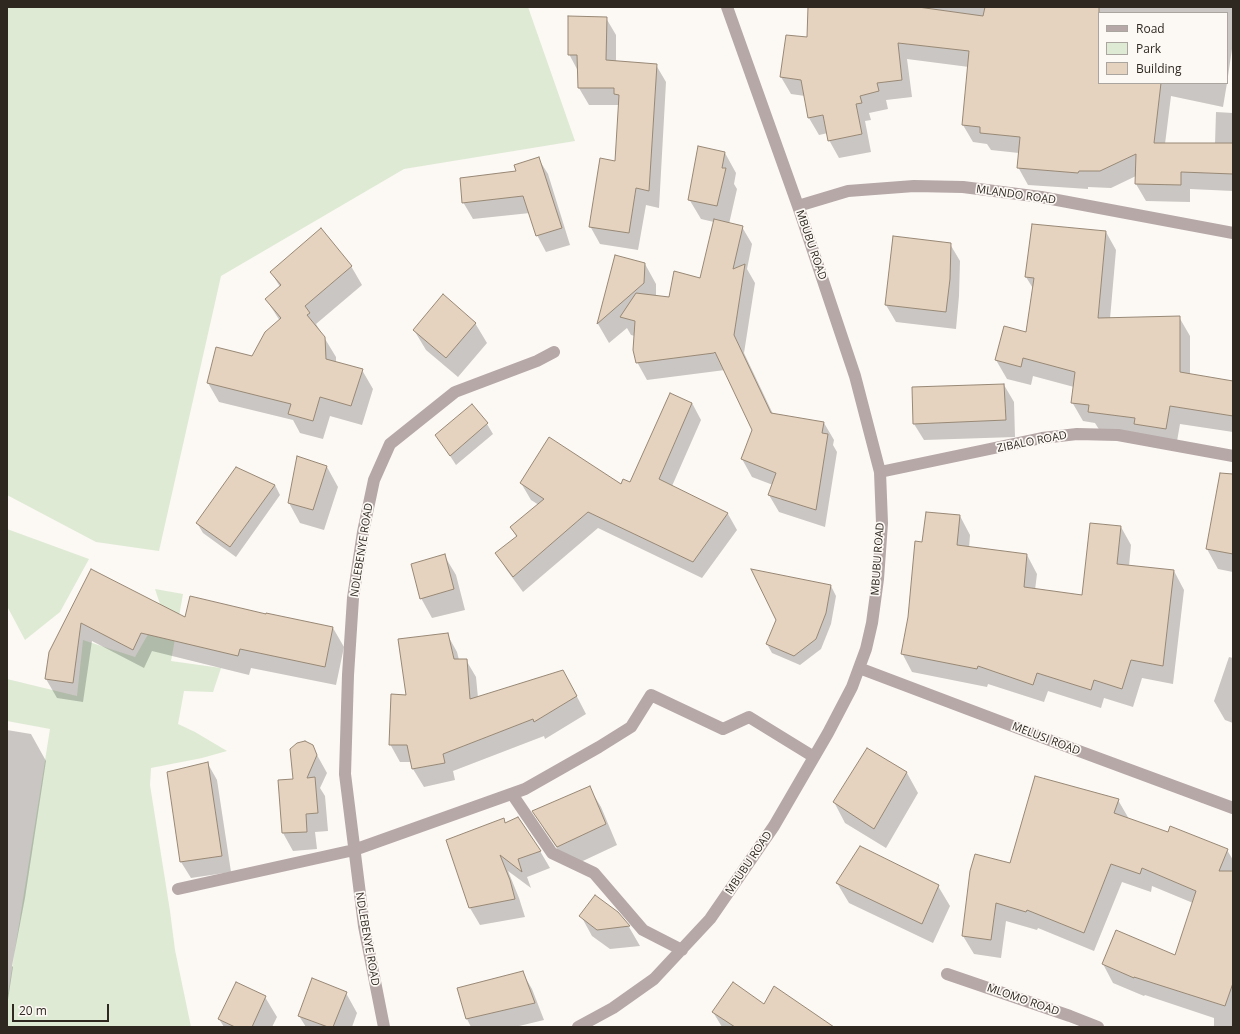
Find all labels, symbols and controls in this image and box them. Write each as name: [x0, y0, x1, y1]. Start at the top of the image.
legend: [1098, 12, 1228, 84]
text: Road: [1136, 20, 1165, 37]
text: Park: [1136, 40, 1161, 57]
text: Building: [1136, 60, 1181, 77]
street label: MLANDO ROAD: [975, 183, 1057, 207]
street label: MBUBU ROAD: [793, 208, 829, 282]
street label: ZIBALO ROAD: [996, 429, 1068, 455]
street label: NDLEBENYE ROAD: [348, 502, 376, 598]
street label: MBUBU ROAD: [869, 522, 887, 596]
street label: MELUSI ROAD: [1010, 720, 1082, 758]
street label: MBUBU ROAD: [723, 829, 775, 897]
street label: NDLEBENYE ROAD: [352, 891, 382, 987]
street label: MLOMO ROAD: [985, 981, 1061, 1019]
scale bar: [14, 996, 111, 1022]
text: 20 m: [19, 1002, 47, 1019]

